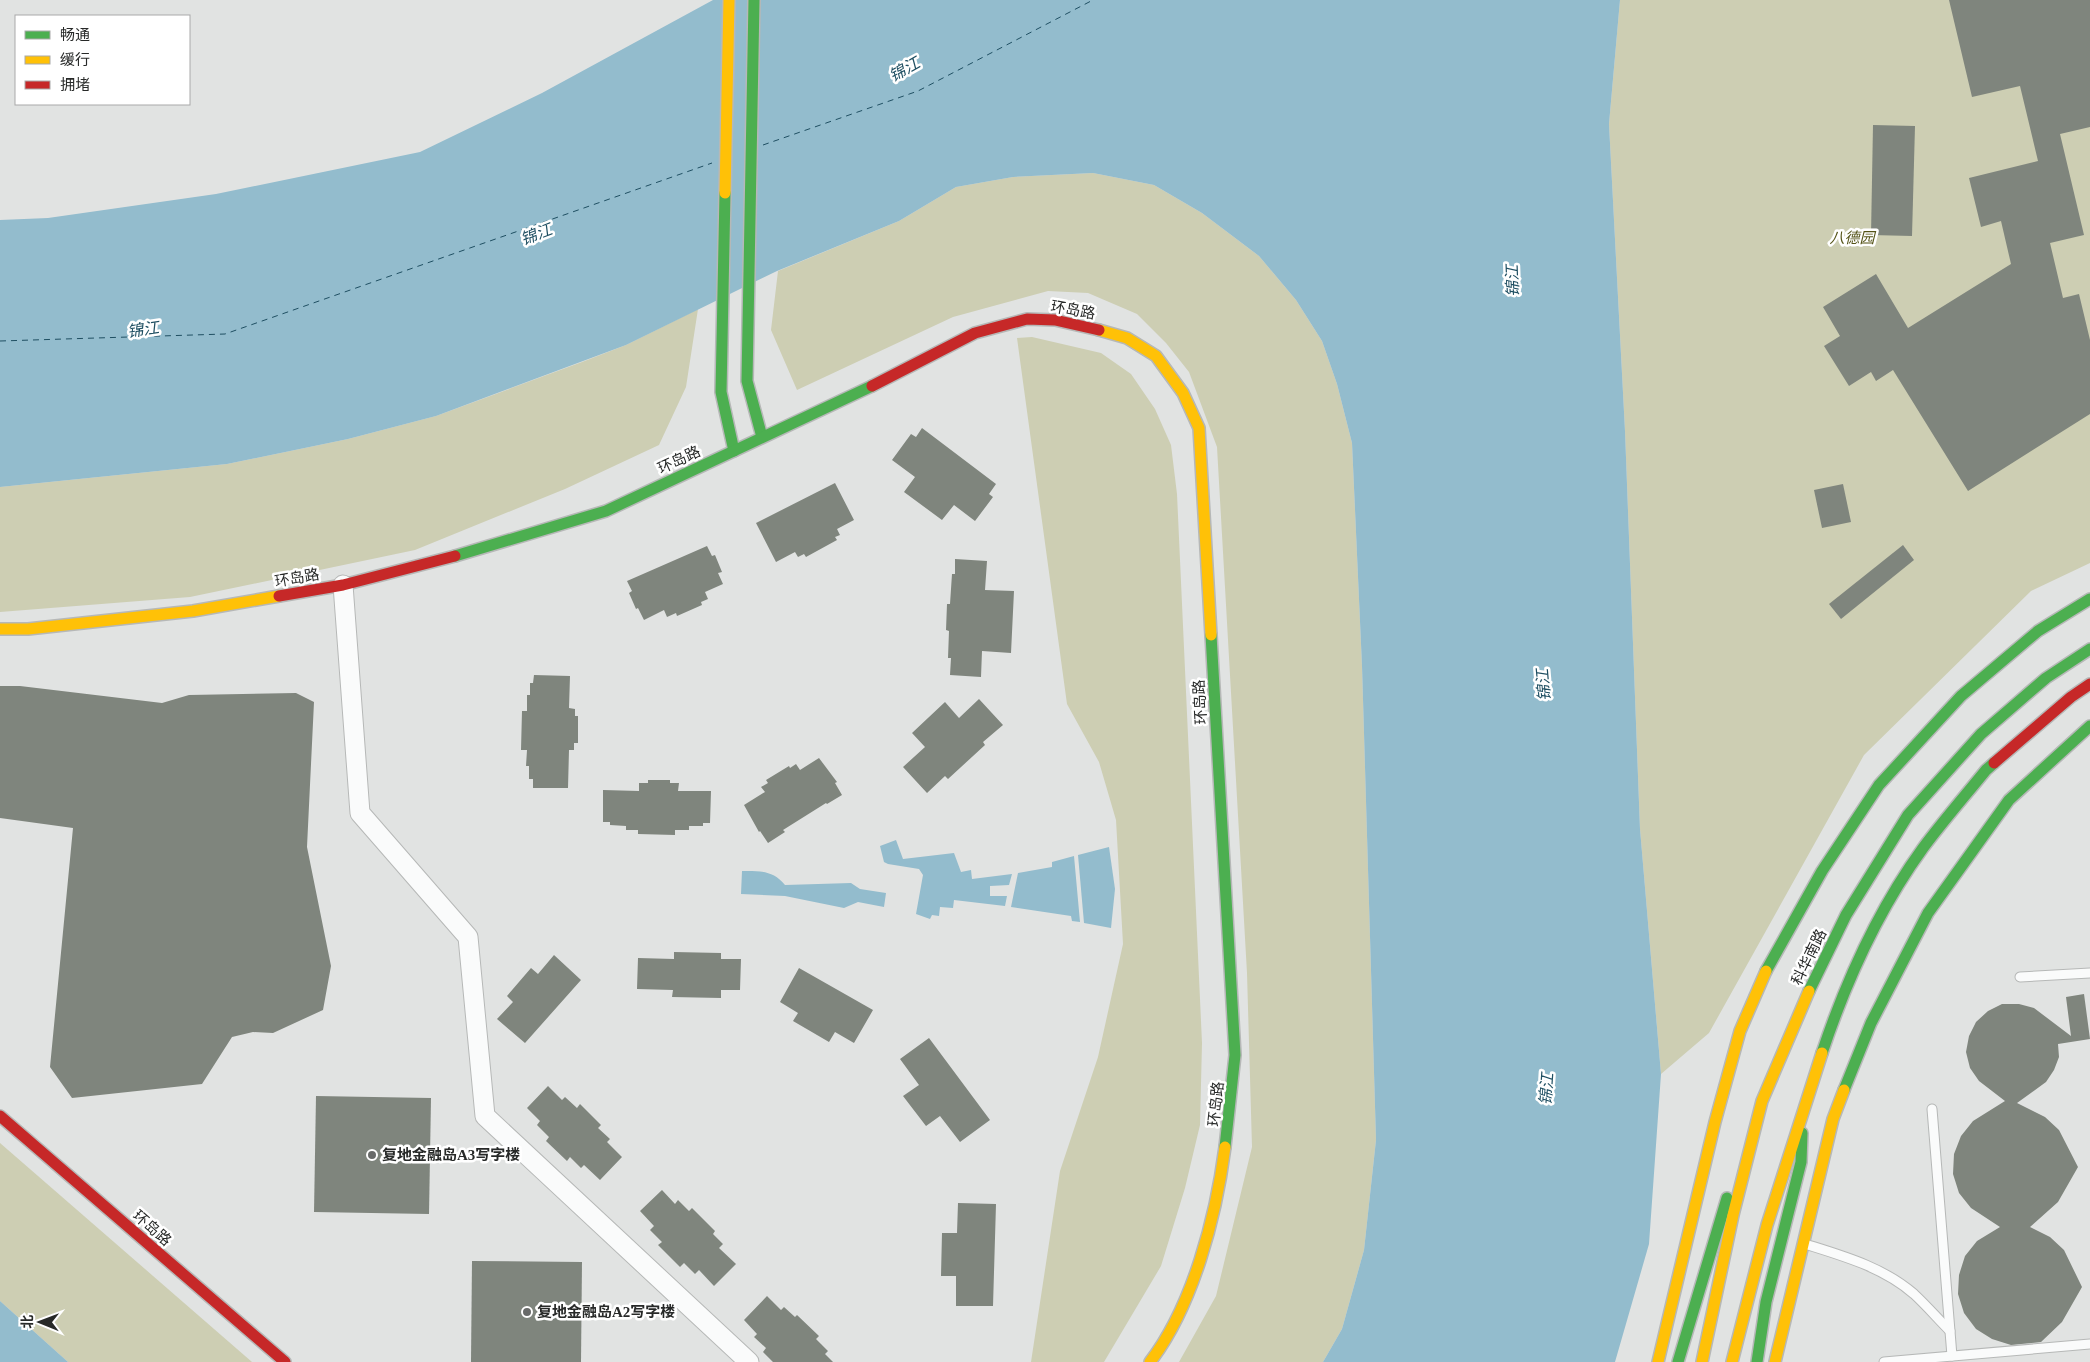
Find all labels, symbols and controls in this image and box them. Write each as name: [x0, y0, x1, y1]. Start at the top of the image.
legend: [15, 15, 190, 105]
text: 畅通: [60, 27, 90, 43]
text: 缓行: [60, 52, 90, 68]
water label: 锦江: [886, 53, 924, 85]
text: 拥堵: [60, 77, 90, 93]
water label: 锦江: [518, 220, 556, 248]
park label: 八德园: [1829, 230, 1876, 246]
water label: 锦江: [1503, 263, 1522, 297]
street label: 环岛路: [1049, 298, 1097, 322]
water label: 锦江: [126, 319, 162, 340]
street label: 环岛路: [655, 443, 703, 477]
street label: 环岛路: [273, 566, 321, 590]
water label: 锦江: [1533, 666, 1553, 702]
street label: 环岛路: [1191, 679, 1209, 725]
street label: 科华南路: [1788, 926, 1829, 987]
water label: 锦江: [1537, 1070, 1556, 1106]
street label: 环岛路: [1206, 1081, 1226, 1127]
place label: 复地金融岛A3写字楼: [382, 1146, 520, 1163]
marker: 复地金融岛A3写字楼: [366, 1149, 378, 1161]
street label: 环岛路: [130, 1207, 174, 1249]
north arrow: [15, 1297, 65, 1347]
place label: 复地金融岛A2写字楼: [537, 1303, 675, 1320]
marker: 复地金融岛A2写字楼: [521, 1306, 533, 1318]
text: 北: [20, 1315, 35, 1329]

